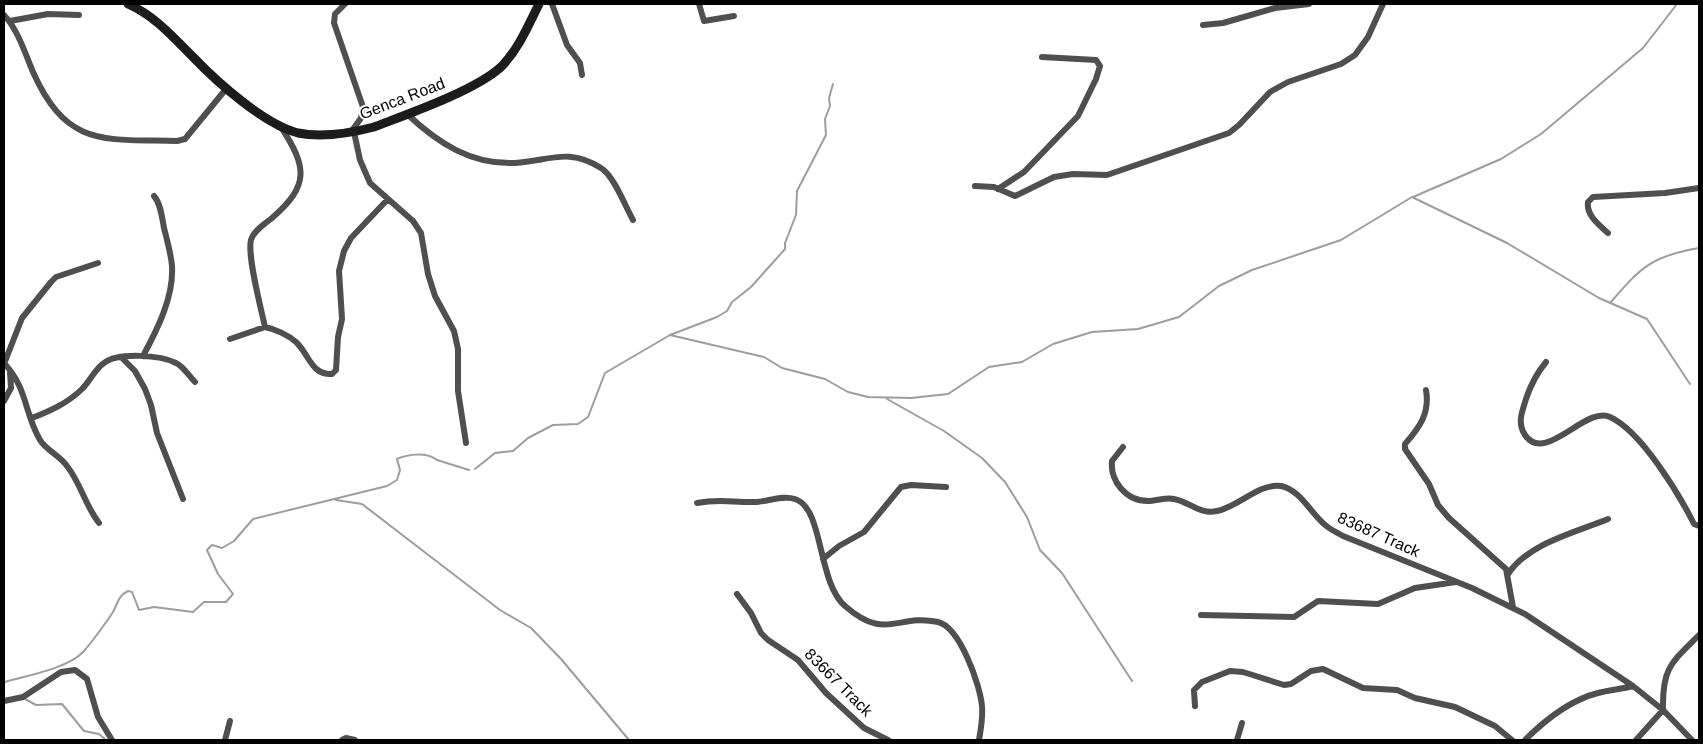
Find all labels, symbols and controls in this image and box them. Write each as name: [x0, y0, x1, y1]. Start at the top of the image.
street label: Genca Road: [357, 74, 447, 123]
street label: 83687 Track: [1335, 509, 1423, 561]
street label: 83667 Track: [802, 645, 876, 720]

